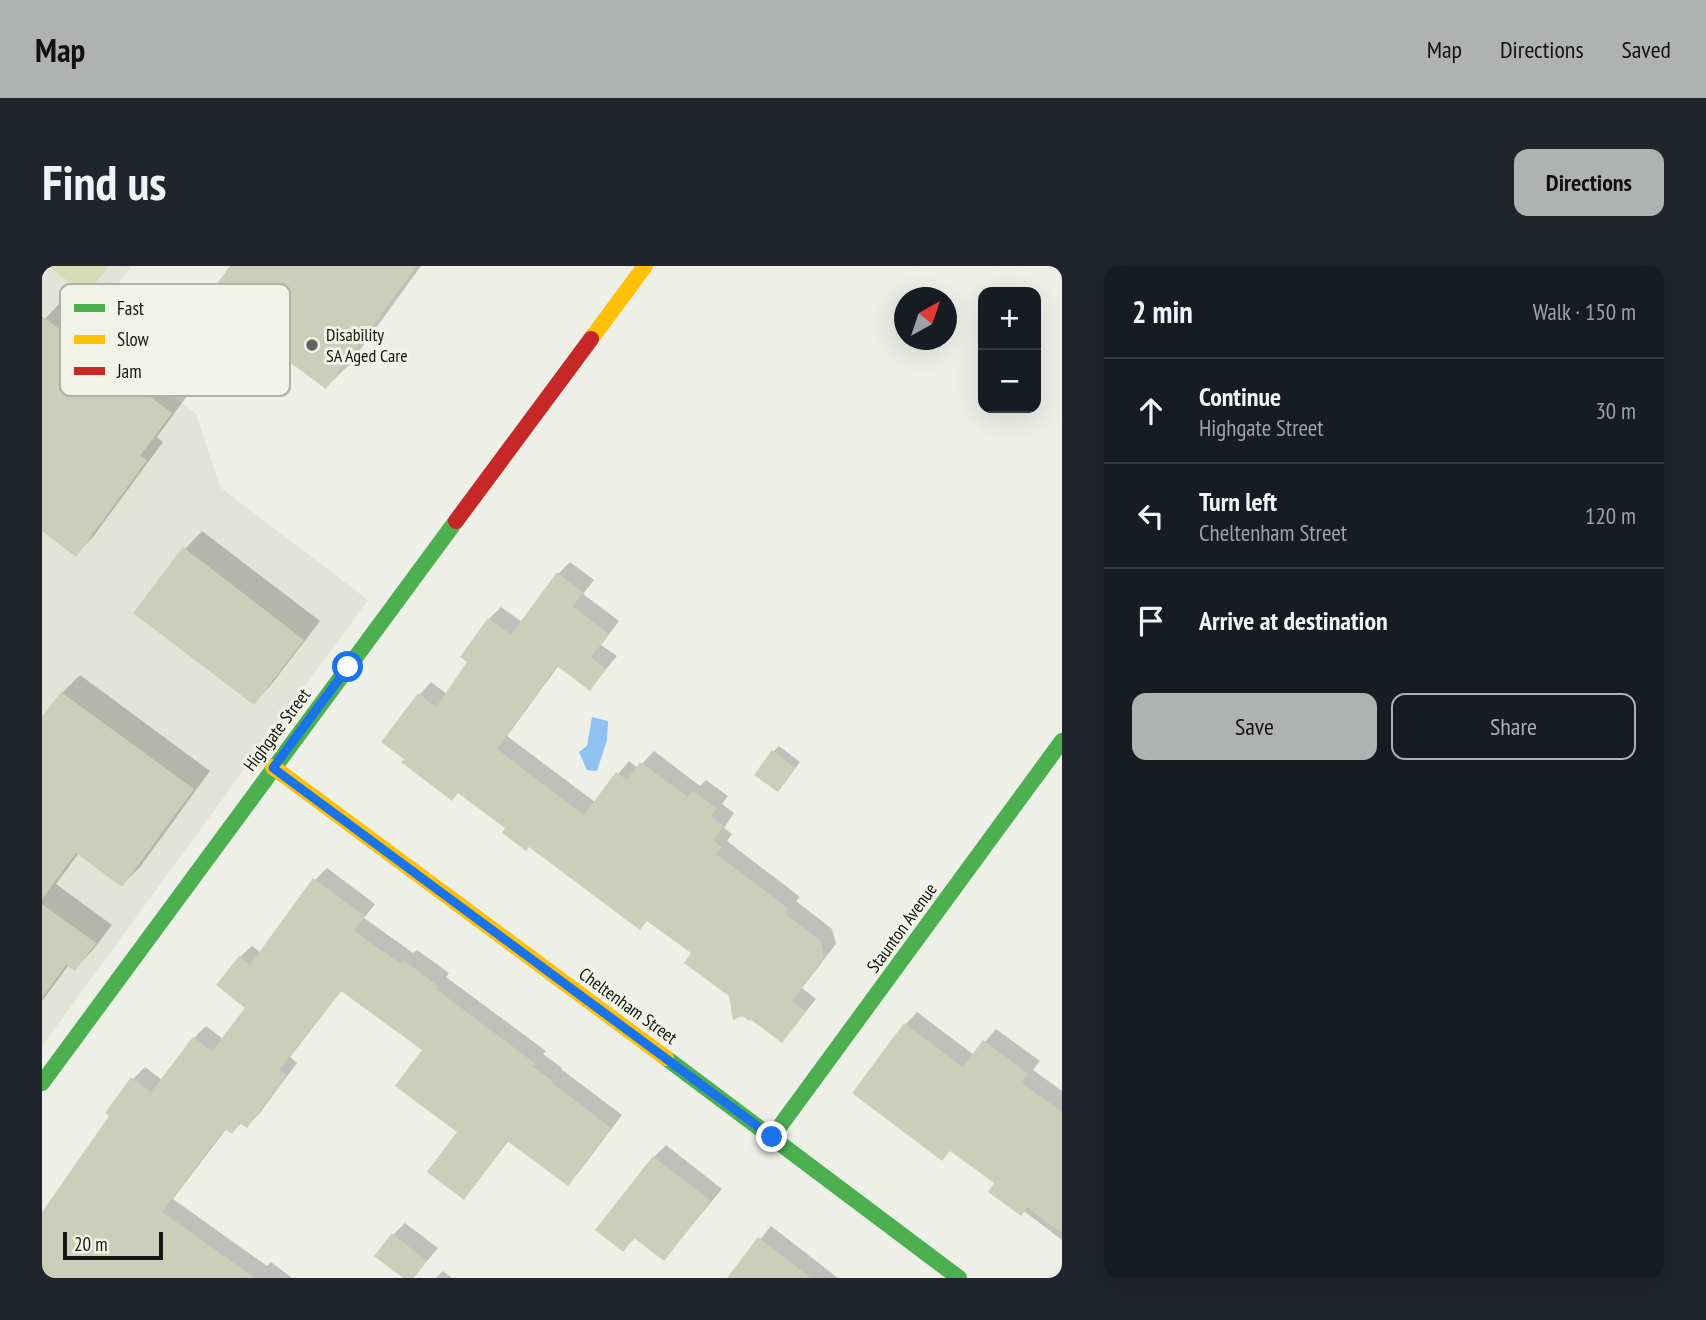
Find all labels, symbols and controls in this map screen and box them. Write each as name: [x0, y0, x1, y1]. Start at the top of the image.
text: Map: [35, 28, 85, 71]
text: Map: [1427, 34, 1462, 65]
text: Directions: [1500, 34, 1584, 65]
text: Saved: [1622, 34, 1671, 65]
button: Directions: [1514, 149, 1664, 216]
text: Find us: [42, 150, 166, 214]
legend: [60, 284, 290, 396]
north arrow: [894, 287, 957, 350]
map controls: [978, 287, 1041, 413]
button: +: [978, 287, 1041, 350]
text: 2 min: [1132, 292, 1193, 331]
text: Fast: [117, 296, 145, 320]
text: Walk · 150 m: [1533, 297, 1636, 326]
place label: Disability SA Aged Care: [326, 323, 408, 367]
text: Slow: [117, 327, 150, 351]
marker: Disability SA Aged Care: [304, 337, 320, 353]
button: −: [978, 350, 1041, 413]
text: Jam: [116, 359, 142, 383]
text: Continue: [1199, 380, 1281, 413]
icon: ahead: [1132, 392, 1170, 430]
text: 30 m: [1595, 396, 1636, 425]
text: Highgate Street: [1199, 413, 1324, 442]
text: Turn left: [1199, 485, 1277, 518]
icon: left: [1132, 497, 1170, 535]
text: 120 m: [1585, 501, 1636, 530]
text: Cheltenham Street: [1199, 518, 1347, 547]
icon: arrive: [1132, 602, 1170, 640]
text: Arrive at destination: [1199, 604, 1388, 637]
route start: [332, 651, 363, 682]
street label: Highgate Street: [238, 684, 315, 776]
button: Save: [1132, 693, 1377, 760]
button: Share: [1391, 693, 1636, 760]
street label: Staunton Avenue: [861, 879, 942, 977]
street label: Cheltenham Street: [575, 962, 682, 1049]
route end: [756, 1121, 787, 1152]
scale bar: [63, 1229, 163, 1261]
text: 20 m: [74, 1232, 108, 1256]

